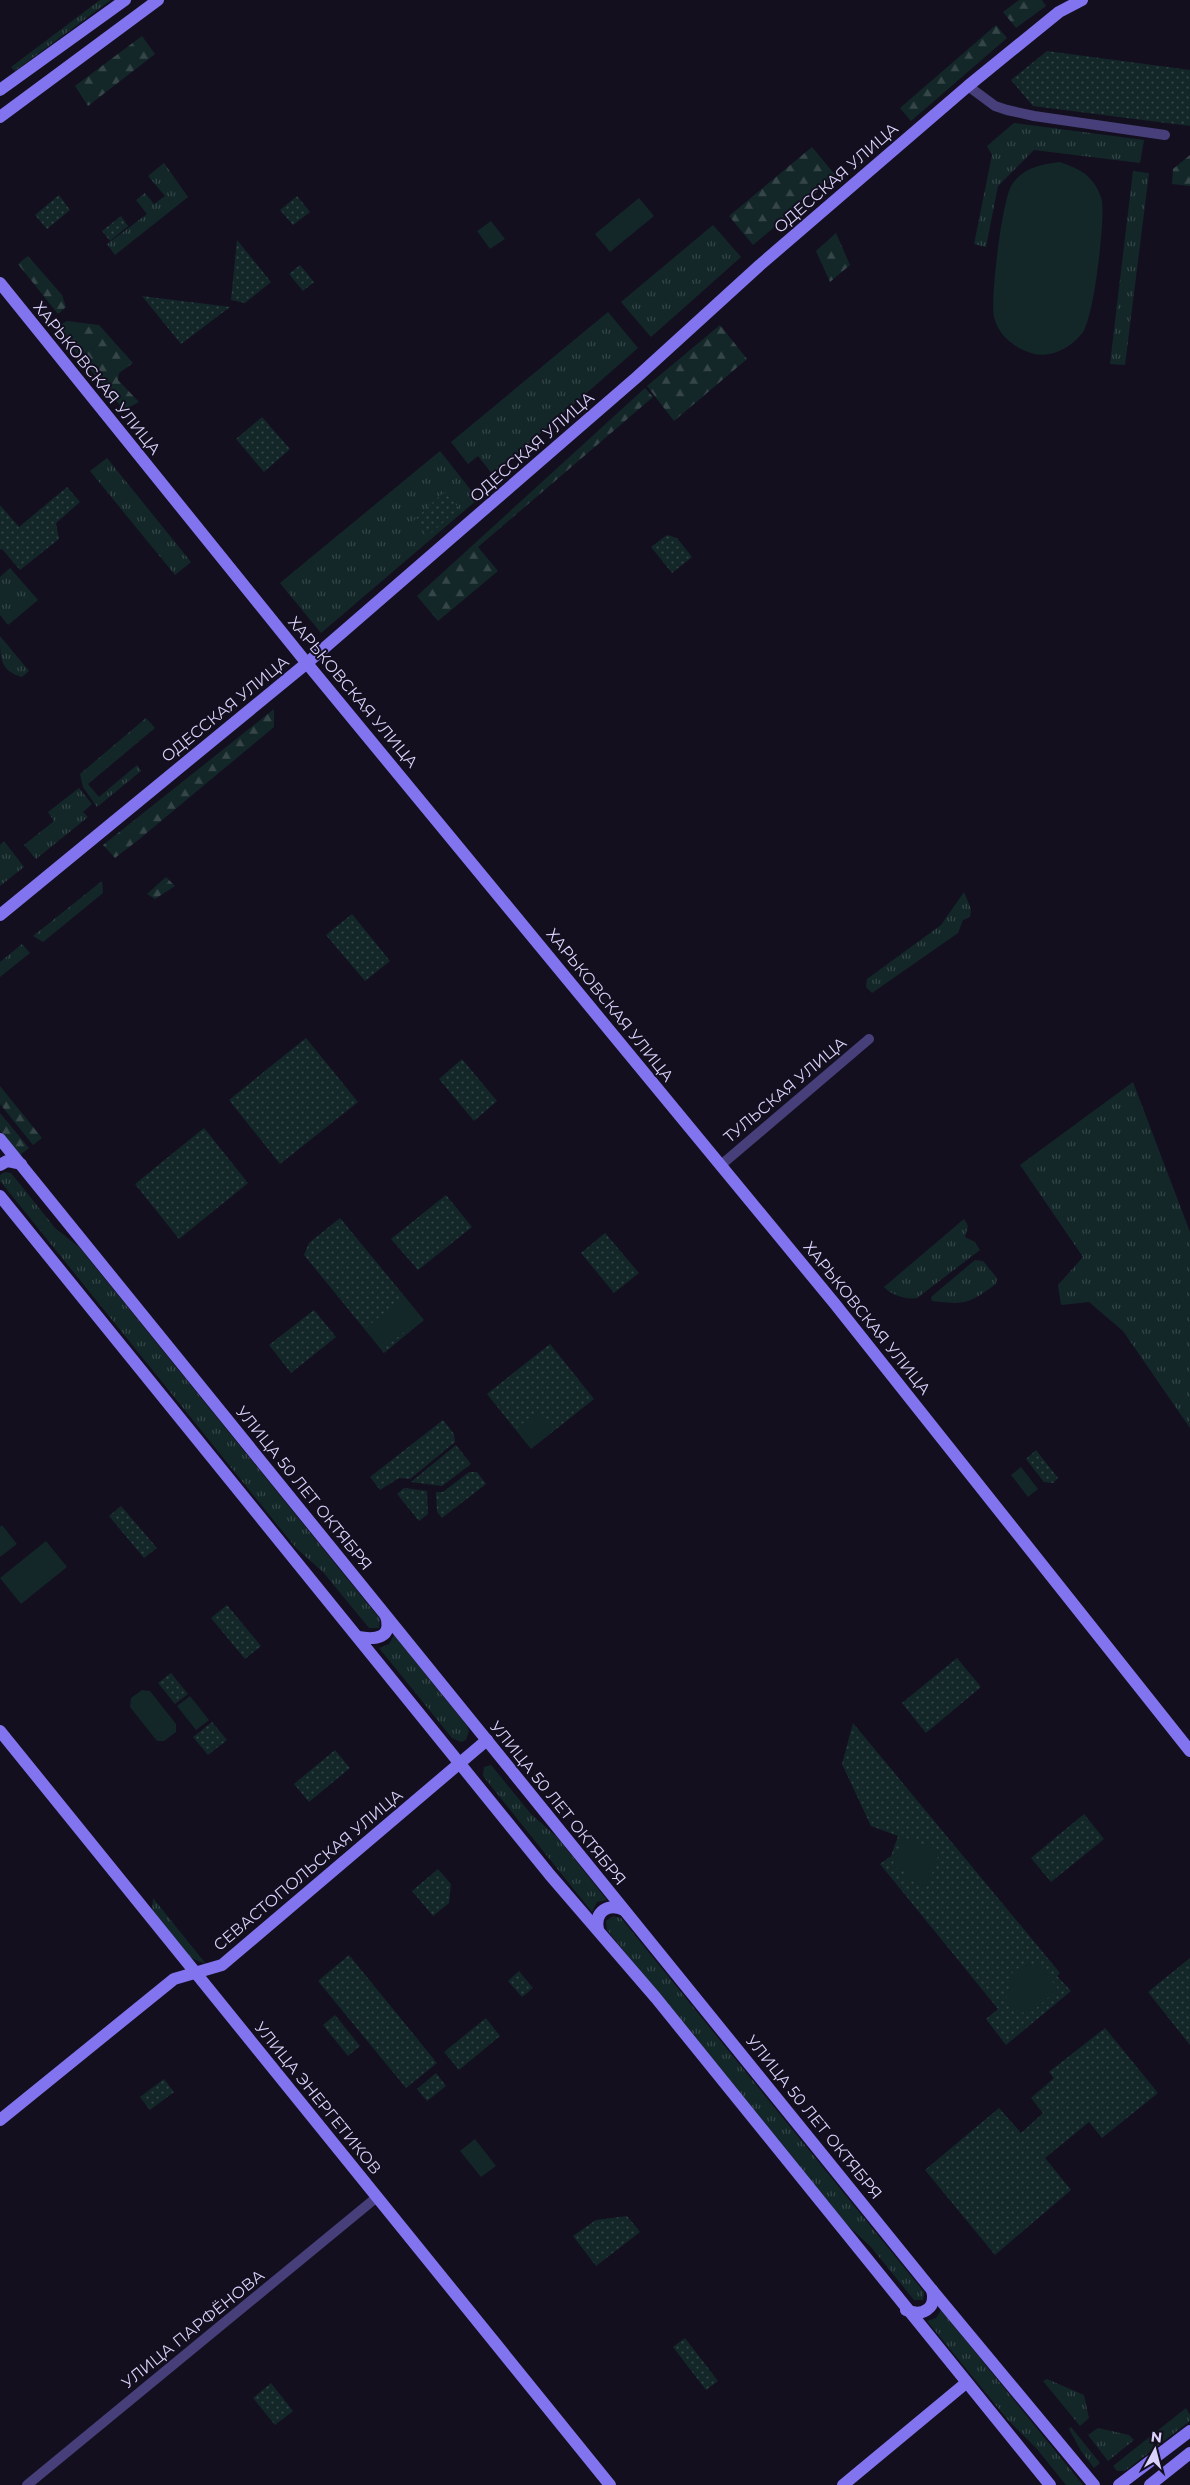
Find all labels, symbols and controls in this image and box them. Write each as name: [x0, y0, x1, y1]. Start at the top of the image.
street label: ОДЕССКАЯ УЛИЦА: [770, 119, 902, 237]
street label: ХАРЬКОВСКАЯ УЛИЦА: [29, 298, 165, 459]
street label: ОДЕССКАЯ УЛИЦА: [466, 388, 598, 506]
street label: ХАРЬКОВСКАЯ УЛИЦА: [284, 612, 422, 772]
street label: ОДЕССКАЯ УЛИЦА: [158, 652, 293, 766]
street label: ХАРЬКОВСКАЯ УЛИЦА: [542, 925, 678, 1086]
street label: ТУЛЬСКАЯ УЛИЦА: [720, 1033, 850, 1147]
street label: ХАРЬКОВСКАЯ УЛИЦА: [799, 1238, 935, 1399]
street label: УЛИЦА 50 ЛЕТ ОКТЯБРЯ: [232, 1402, 376, 1574]
street label: УЛИЦА 50 ЛЕТ ОКТЯБРЯ: [486, 1717, 630, 1889]
street label: СЕВАСТОПОЛЬСКАЯ УЛИЦА: [210, 1785, 406, 1955]
street label: УЛИЦА ЭНЕРГЕТИКОВ: [251, 2018, 385, 2178]
street label: УЛИЦА 50 ЛЕТ ОКТЯБРЯ: [742, 2031, 886, 2203]
street label: УЛИЦА ПАРФЁНОВА: [117, 2265, 268, 2392]
north arrow: [1130, 2425, 1180, 2475]
text: N: [1150, 2427, 1163, 2447]

